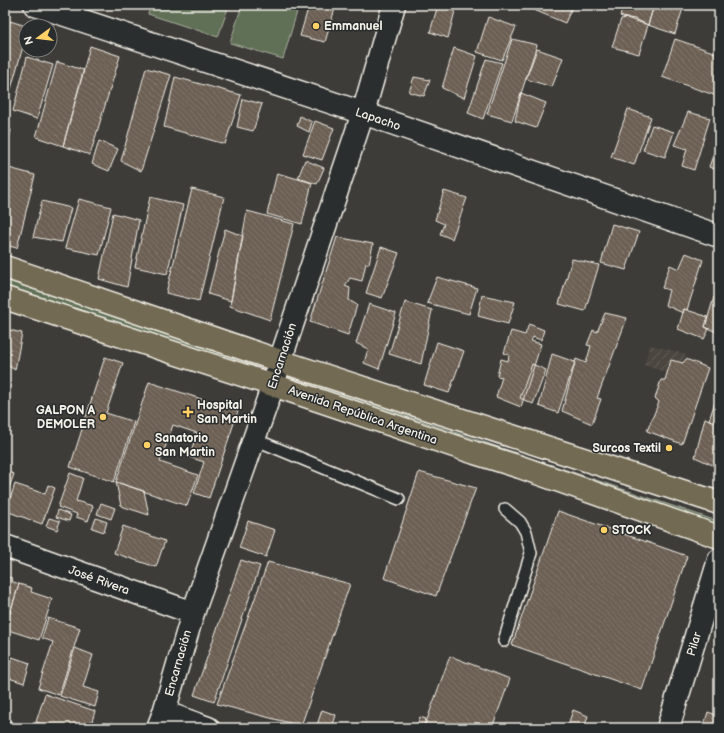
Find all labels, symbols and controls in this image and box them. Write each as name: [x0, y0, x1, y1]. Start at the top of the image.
north arrow: [18, 18, 58, 58]
place label: Emmanuel: [324, 19, 382, 34]
marker: Emmanuel: [311, 21, 321, 31]
text: N: [21, 35, 36, 46]
street label: Lapacho: [353, 105, 403, 134]
street label: Encarnación: [265, 321, 300, 391]
street label: Avenida República Argentina: [287, 383, 439, 448]
place label: Hospital San Martin: [197, 398, 257, 427]
place label: GALPON A DEMOLER: [36, 403, 96, 432]
marker: Hospital San Martin: [182, 406, 194, 418]
marker: GALPON A DEMOLER: [98, 412, 108, 422]
place label: Sanatorio San Martin: [155, 431, 215, 460]
marker: Sanatorio San Martin: [142, 440, 152, 450]
place label: Surcos Textil: [592, 441, 661, 456]
marker: Surcos Textil: [664, 443, 674, 453]
place label: STOCK: [612, 523, 651, 538]
marker: STOCK: [599, 525, 609, 535]
street label: José Rivera: [66, 563, 132, 598]
street label: Encarnación: [162, 628, 195, 698]
street label: Pilar: [684, 630, 705, 658]

